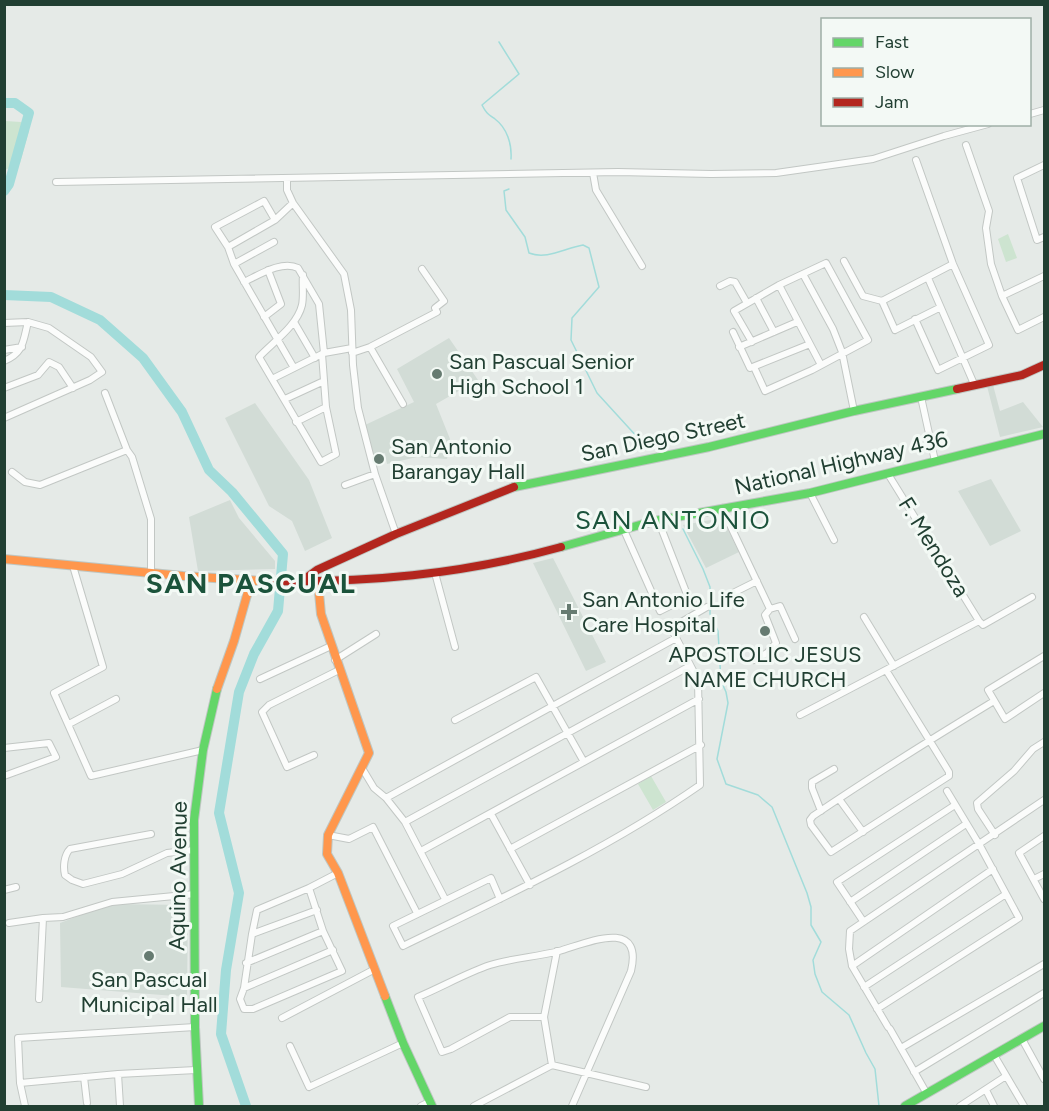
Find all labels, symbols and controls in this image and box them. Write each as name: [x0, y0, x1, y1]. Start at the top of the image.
legend: [821, 18, 1031, 126]
text: Fast: [875, 31, 909, 53]
text: Slow: [875, 61, 914, 83]
text: Jam: [875, 91, 909, 113]
place label: San Pascual Senior High School 1: [449, 348, 635, 400]
marker: San Pascual Senior High School 1: [430, 367, 444, 381]
street label: San Diego Street: [578, 406, 748, 468]
street label: National Highway 436: [732, 425, 950, 501]
place label: San Antonio Barangay Hall: [391, 433, 525, 485]
marker: San Antonio Barangay Hall: [372, 452, 386, 466]
street label: F. Mendoza: [893, 492, 975, 602]
district label: SAN ANTONIO: [575, 504, 771, 536]
district label: SAN PASCUAL: [146, 566, 356, 600]
place label: San Antonio Life Care Hospital: [582, 586, 745, 638]
marker: San Antonio Life Care Hospital: [560, 603, 578, 621]
marker: APOSTOLIC JESUS NAME CHURCH: [758, 624, 772, 638]
place label: APOSTOLIC JESUS NAME CHURCH: [668, 641, 862, 693]
street label: Aquino Avenue: [163, 801, 193, 951]
marker: San Pascual Municipal Hall: [142, 949, 156, 963]
place label: San Pascual Municipal Hall: [80, 966, 218, 1018]

